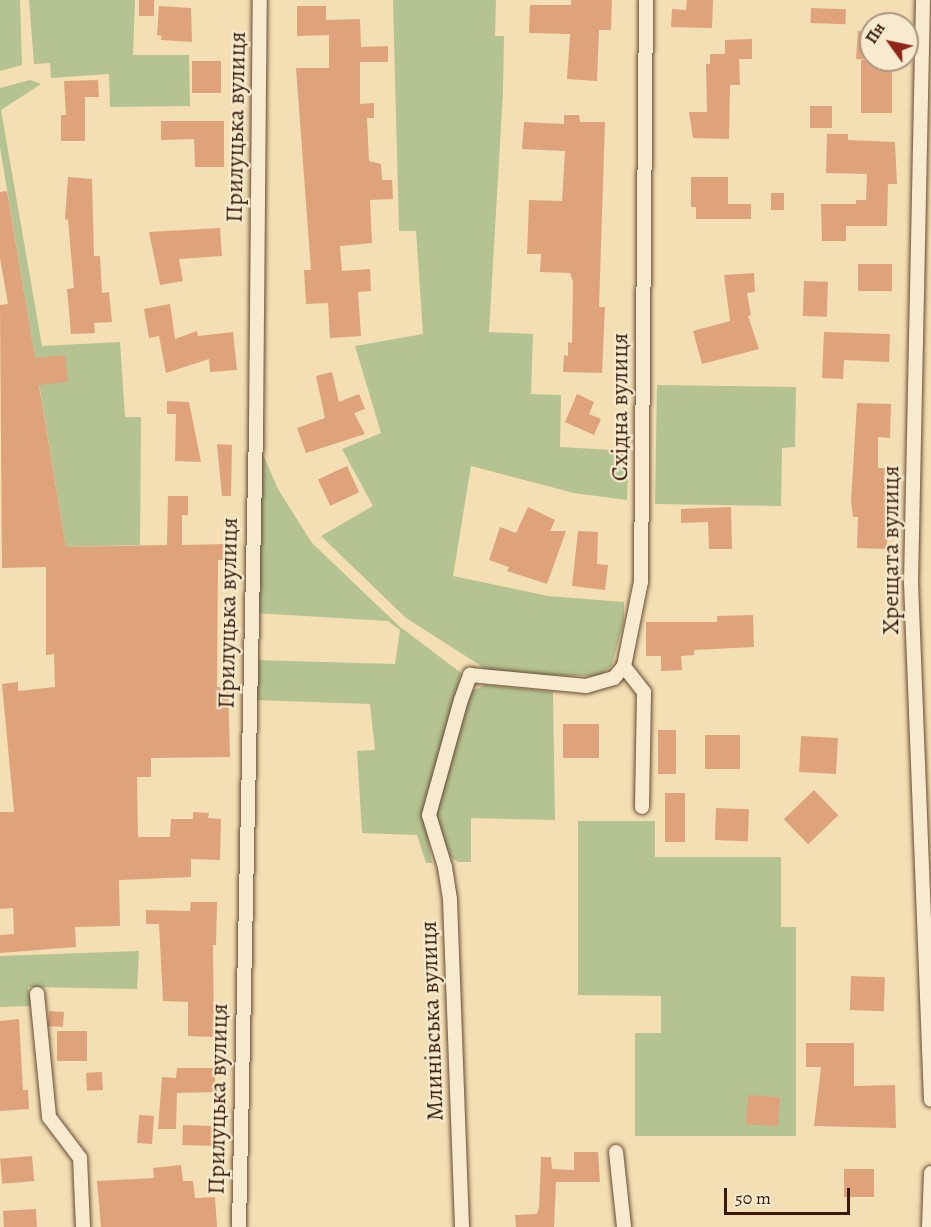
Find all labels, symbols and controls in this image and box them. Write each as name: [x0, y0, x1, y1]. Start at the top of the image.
north arrow: [859, 12, 919, 72]
text: Пн: [861, 19, 890, 48]
street label: Прилуцька вулиця: [220, 31, 252, 223]
street label: Східна вулиця: [606, 333, 634, 481]
street label: Хрещата вулиця: [877, 465, 905, 635]
street label: Прилуцька вулиця: [212, 517, 244, 709]
street label: Млинівська вулиця: [414, 920, 450, 1122]
street label: Прилуцька вулиця: [202, 1003, 234, 1195]
scale bar: [727, 1176, 853, 1214]
text: 50 m: [735, 1186, 771, 1210]

